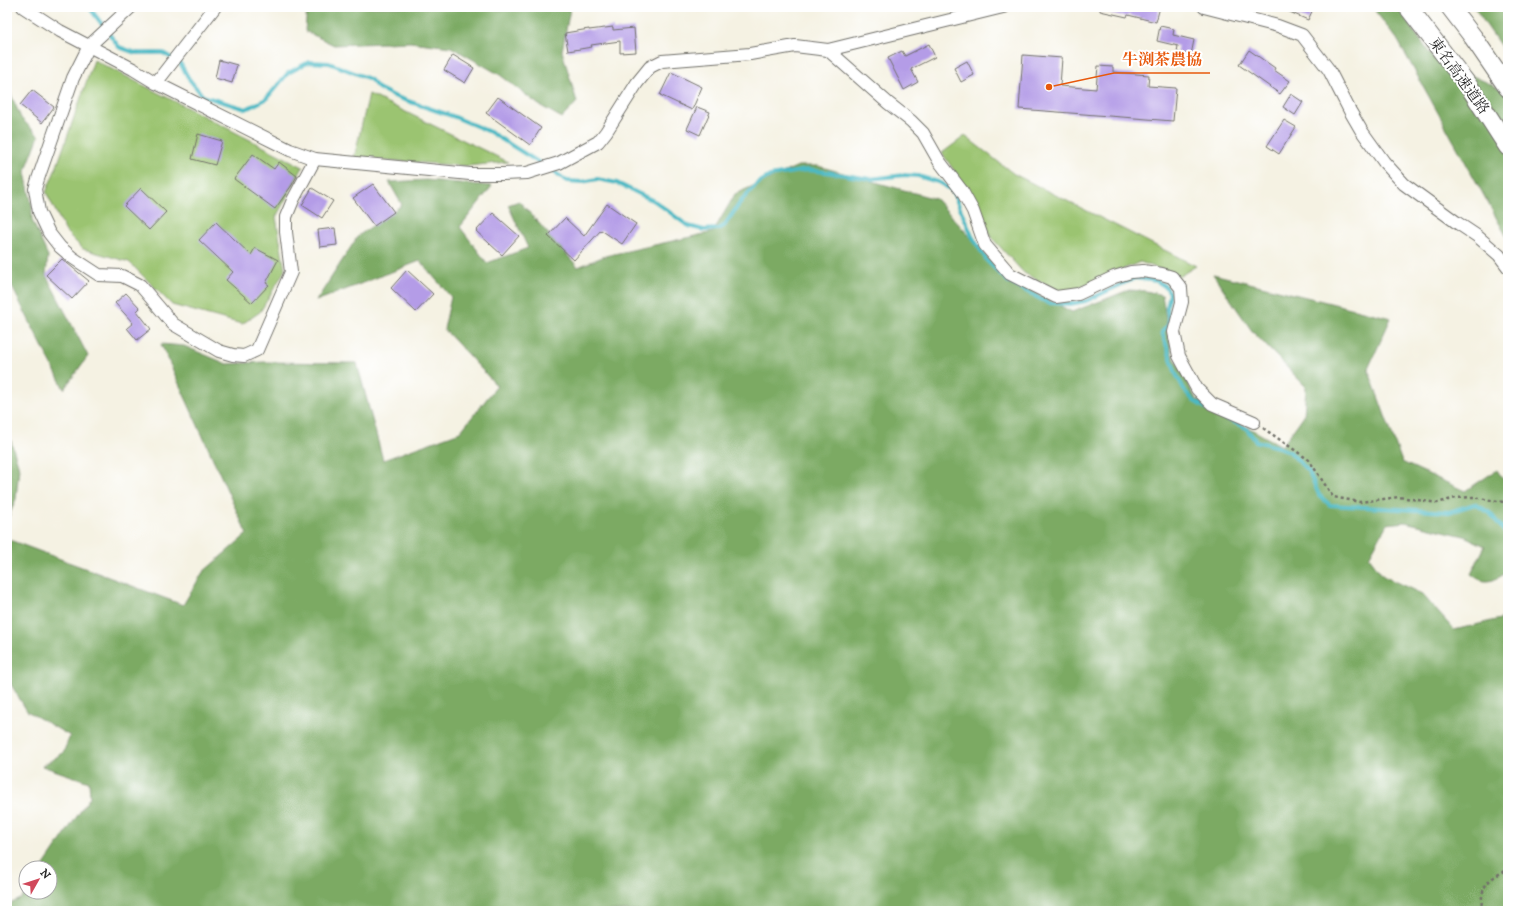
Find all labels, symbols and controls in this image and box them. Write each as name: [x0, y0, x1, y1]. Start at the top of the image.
street label: 東名高速道路: [1425, 34, 1493, 118]
callout: 牛渕茶農協: [1114, 45, 1210, 73]
text: 牛渕茶農協: [1122, 50, 1202, 70]
north arrow: [18, 860, 58, 900]
text: N: [37, 866, 53, 882]

